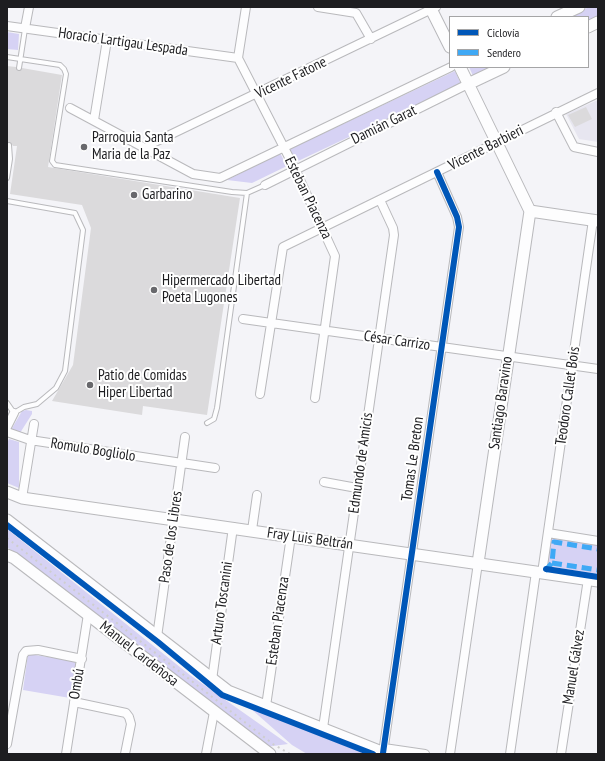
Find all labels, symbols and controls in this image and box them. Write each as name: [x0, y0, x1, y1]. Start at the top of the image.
legend: [449, 16, 589, 68]
street label: Horacio Lartigau Lespada: [57, 24, 189, 60]
text: Ciclovía: [487, 25, 519, 40]
text: Sendero: [487, 45, 521, 60]
street label: Vicente Fatone: [252, 53, 330, 103]
street label: Damián Garat: [348, 102, 420, 148]
street label: Vicente Barbieri: [445, 121, 527, 175]
place label: Parroquia Santa Maria de la Paz: [92, 129, 174, 164]
marker: Parroquia Santa Maria de la Paz: [79, 142, 89, 152]
street label: Esteban Piacenza: [280, 154, 336, 242]
place label: Garbarino: [142, 186, 192, 204]
marker: Garbarino: [129, 190, 139, 200]
place label: Hipermercado Libertad Poeta Lugones: [162, 272, 281, 307]
marker: Hipermercado Libertad Poeta Lugones: [149, 285, 159, 295]
street label: César Carrizo: [363, 327, 431, 355]
street label: Teodoro Callet Bois: [552, 345, 584, 447]
street label: Santiago Baravino: [486, 355, 516, 451]
place label: Patio de Comidas Hiper Libertad: [98, 367, 187, 402]
marker: Patio de Comidas Hiper Libertad: [85, 380, 95, 390]
street label: Edmundo de Amicis: [345, 411, 377, 515]
street label: Tomas Le Breton: [398, 416, 428, 502]
street label: Romulo Bogliolo: [49, 434, 137, 466]
street label: Paso de los Libres: [156, 490, 186, 584]
street label: Fray Luis Beltrán: [266, 524, 354, 554]
street label: Arturo Toscanini: [207, 560, 237, 646]
street label: Esteban Piacenza: [263, 576, 293, 666]
street label: Manuel Cardeñosa: [96, 618, 182, 690]
street label: Manuel Gálvez: [559, 628, 589, 706]
street label: Ombú: [66, 667, 88, 701]

